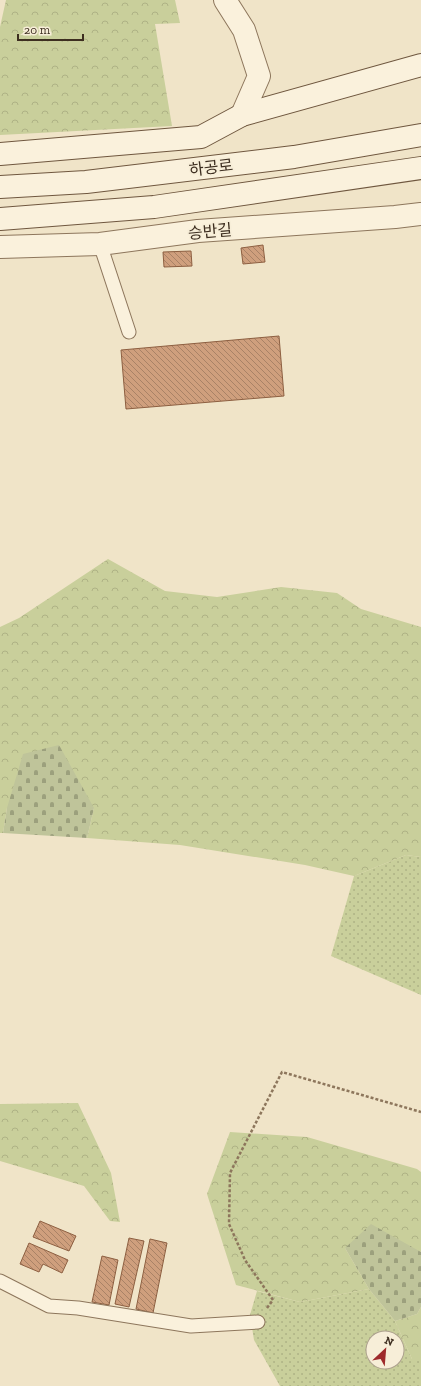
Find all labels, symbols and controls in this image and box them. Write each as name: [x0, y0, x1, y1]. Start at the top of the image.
scale bar: [18, 16, 83, 42]
text: 20 m: [24, 23, 51, 37]
street label: 하공로: [188, 155, 234, 180]
street label: 승반길: [187, 220, 233, 243]
north arrow: [365, 1330, 405, 1370]
text: N: [383, 1334, 396, 1349]

